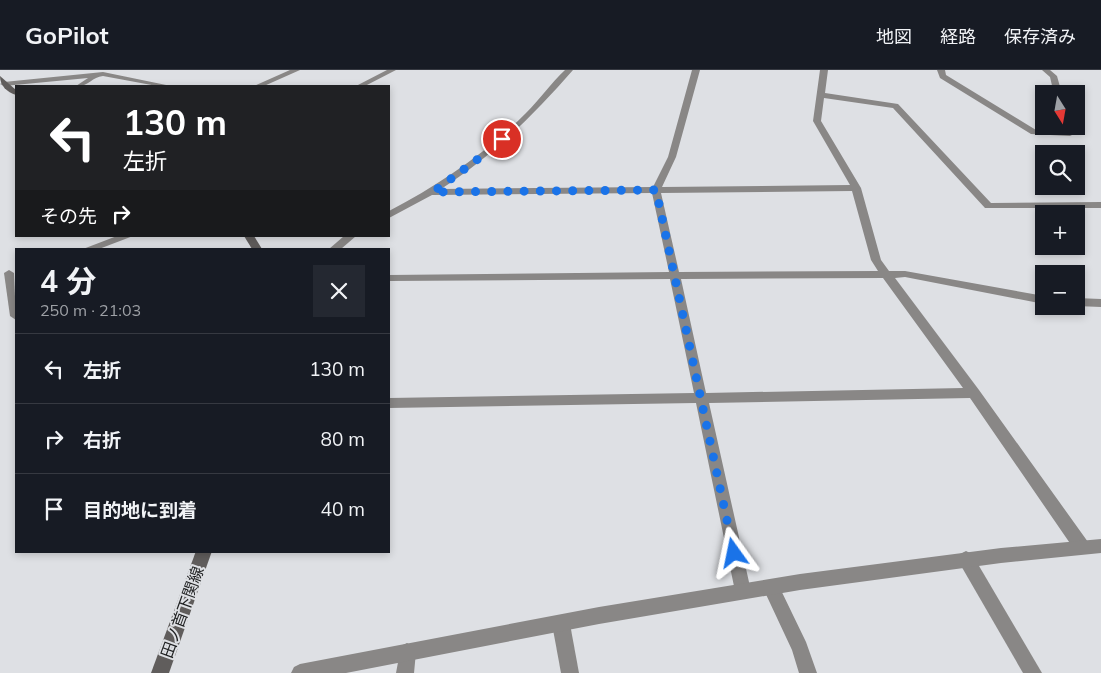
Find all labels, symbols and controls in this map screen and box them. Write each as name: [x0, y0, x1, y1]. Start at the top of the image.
text: GoPilot: [25, 20, 109, 50]
text: 地図: [876, 25, 912, 48]
text: 経路: [940, 25, 976, 48]
text: 保存済み: [1004, 25, 1076, 48]
north arrow: [1035, 85, 1085, 135]
map controls: [1035, 85, 1085, 315]
text: 130 m: [123, 100, 227, 144]
icon: left: [40, 105, 105, 170]
pin: [481, 118, 523, 160]
icon: arrive: [488, 125, 516, 153]
button: search: [1035, 145, 1085, 195]
text: 左折: [123, 147, 167, 175]
icon: right: [107, 200, 135, 228]
text: その先: [40, 204, 97, 228]
button: +: [1035, 205, 1085, 255]
text: 4 分: [40, 262, 96, 300]
button: close: [313, 265, 365, 317]
button: −: [1035, 265, 1085, 315]
text: 250 m · 21:03: [40, 300, 141, 320]
icon: left: [40, 355, 68, 383]
text: 130 m: [309, 357, 365, 381]
text: 左折: [83, 358, 121, 382]
icon: right: [40, 425, 68, 453]
text: 80 m: [321, 427, 365, 451]
text: 右折: [83, 428, 121, 452]
icon: arrive: [40, 495, 68, 523]
text: 40 m: [321, 497, 365, 521]
text: 目的地に到着: [83, 498, 197, 522]
position arrow: [707, 526, 759, 578]
street label: 田ノ首下関線: [156, 563, 208, 661]

